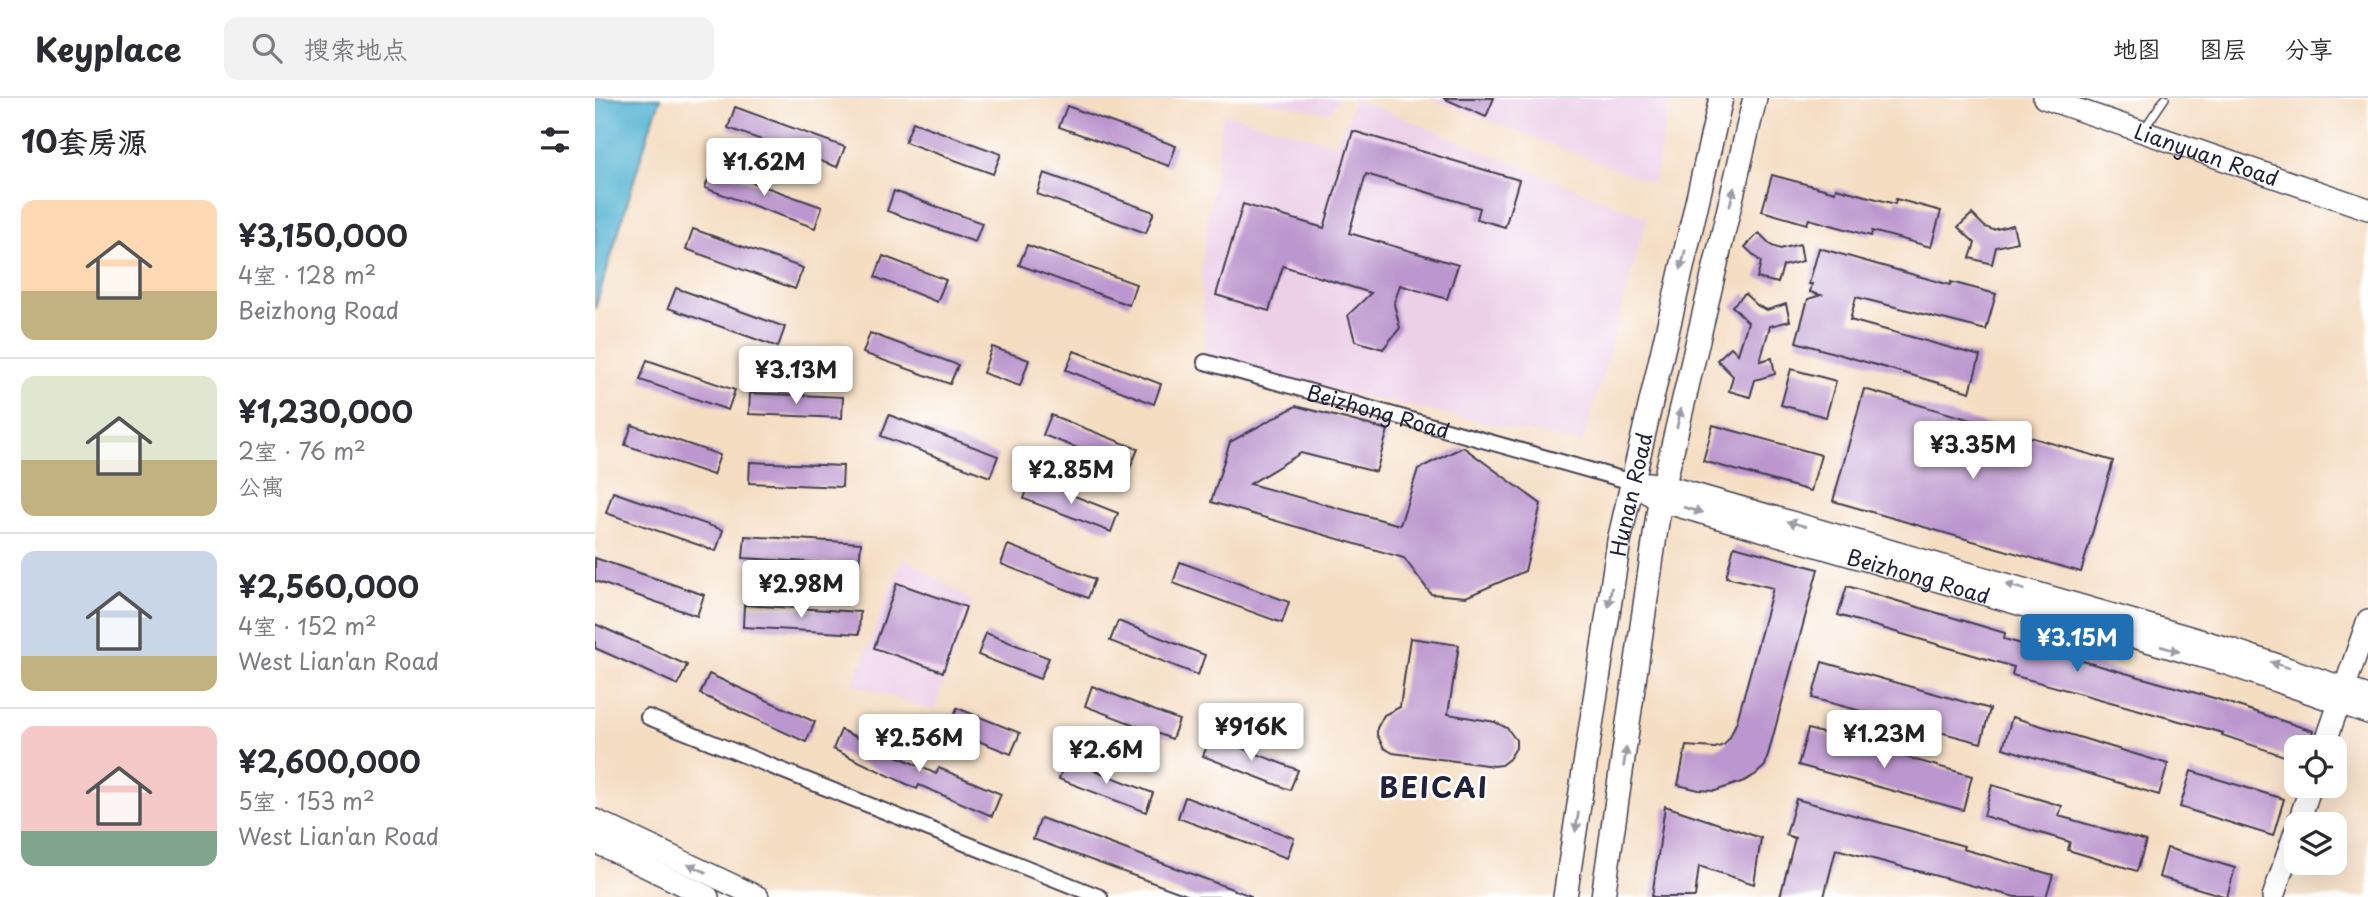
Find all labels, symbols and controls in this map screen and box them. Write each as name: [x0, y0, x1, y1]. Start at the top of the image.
search box: [224, 17, 714, 80]
text: Keyplace: [35, 23, 182, 73]
icon: search: [248, 29, 286, 67]
text: 搜索地点: [304, 29, 408, 68]
text: 地图: [2113, 30, 2161, 66]
text: 图层: [2199, 30, 2247, 66]
text: 分享: [2285, 30, 2333, 66]
street label: Lianyuan Road: [2130, 114, 2283, 193]
text: 10套房源: [21, 118, 148, 163]
icon: filters: [536, 121, 574, 159]
pin: ¥1.62M: [707, 139, 821, 198]
text: ¥1.62M: [722, 143, 806, 178]
one-way arrow: [1726, 186, 1737, 208]
text: ¥3,150,000: [238, 212, 408, 257]
icon: home: [77, 228, 161, 312]
one-way arrow: [1678, 249, 1689, 271]
text: 4室 · 128 m²: [238, 257, 376, 292]
text: Beizhong Road: [238, 292, 399, 327]
pin: ¥3.13M: [739, 346, 853, 406]
text: ¥3.13M: [755, 351, 837, 386]
street label: Beizhong Road: [1303, 375, 1454, 446]
text: ¥1,230,000: [238, 388, 413, 433]
icon: home: [77, 404, 161, 488]
one-way arrow: [1674, 407, 1685, 429]
pin: ¥3.35M: [1916, 422, 2030, 481]
text: ¥3.35M: [1930, 426, 2016, 461]
street label: Hunan Road: [1601, 429, 1660, 559]
text: 2室 · 76 m²: [238, 433, 366, 468]
pin: ¥2.85M: [1014, 446, 1128, 506]
text: ¥2.85M: [1028, 451, 1114, 486]
text: 公寓: [238, 468, 284, 503]
one-way arrow: [1683, 506, 1704, 516]
one-way arrow: [1786, 518, 1807, 528]
street label: Beizhong Road: [1843, 540, 1994, 611]
pin: ¥2.98M: [744, 560, 858, 620]
text: ¥2,560,000: [238, 563, 419, 608]
text: ¥2.98M: [758, 565, 844, 600]
icon: home: [77, 579, 161, 663]
one-way arrow: [2004, 582, 2025, 592]
one-way arrow: [1605, 586, 1616, 608]
text: 4室 · 152 m²: [238, 608, 377, 643]
pin: ¥3.15M: [2020, 614, 2134, 674]
text: ¥3.15M: [2036, 619, 2118, 654]
text: West Lian'an Road: [238, 643, 439, 678]
one-way arrow: [2160, 644, 2181, 654]
one-way arrow: [2270, 659, 2291, 670]
pin: ¥916K: [1202, 704, 1300, 763]
text: ¥916K: [1215, 708, 1287, 743]
pin: ¥1.23M: [1827, 710, 1941, 770]
pin: ¥2.56M: [862, 714, 976, 774]
text: ¥1.23M: [1843, 715, 1925, 750]
text: ¥2.56M: [875, 719, 963, 754]
pin: ¥2.6M: [1057, 726, 1155, 786]
text: ¥2.6M: [1069, 731, 1143, 766]
map controls: [2284, 735, 2347, 875]
button: locate: [2284, 735, 2347, 798]
text: ¥2,600,000: [238, 738, 421, 783]
one-way arrow: [1619, 746, 1630, 768]
icon: home: [77, 754, 161, 838]
district label: BEICAI: [1379, 765, 1489, 808]
text: 5室 · 153 m²: [238, 783, 375, 818]
one-way arrow: [1571, 811, 1582, 833]
button: layers: [2284, 812, 2347, 875]
text: West Lian'an Road: [238, 818, 439, 853]
one-way arrow: [686, 862, 707, 873]

